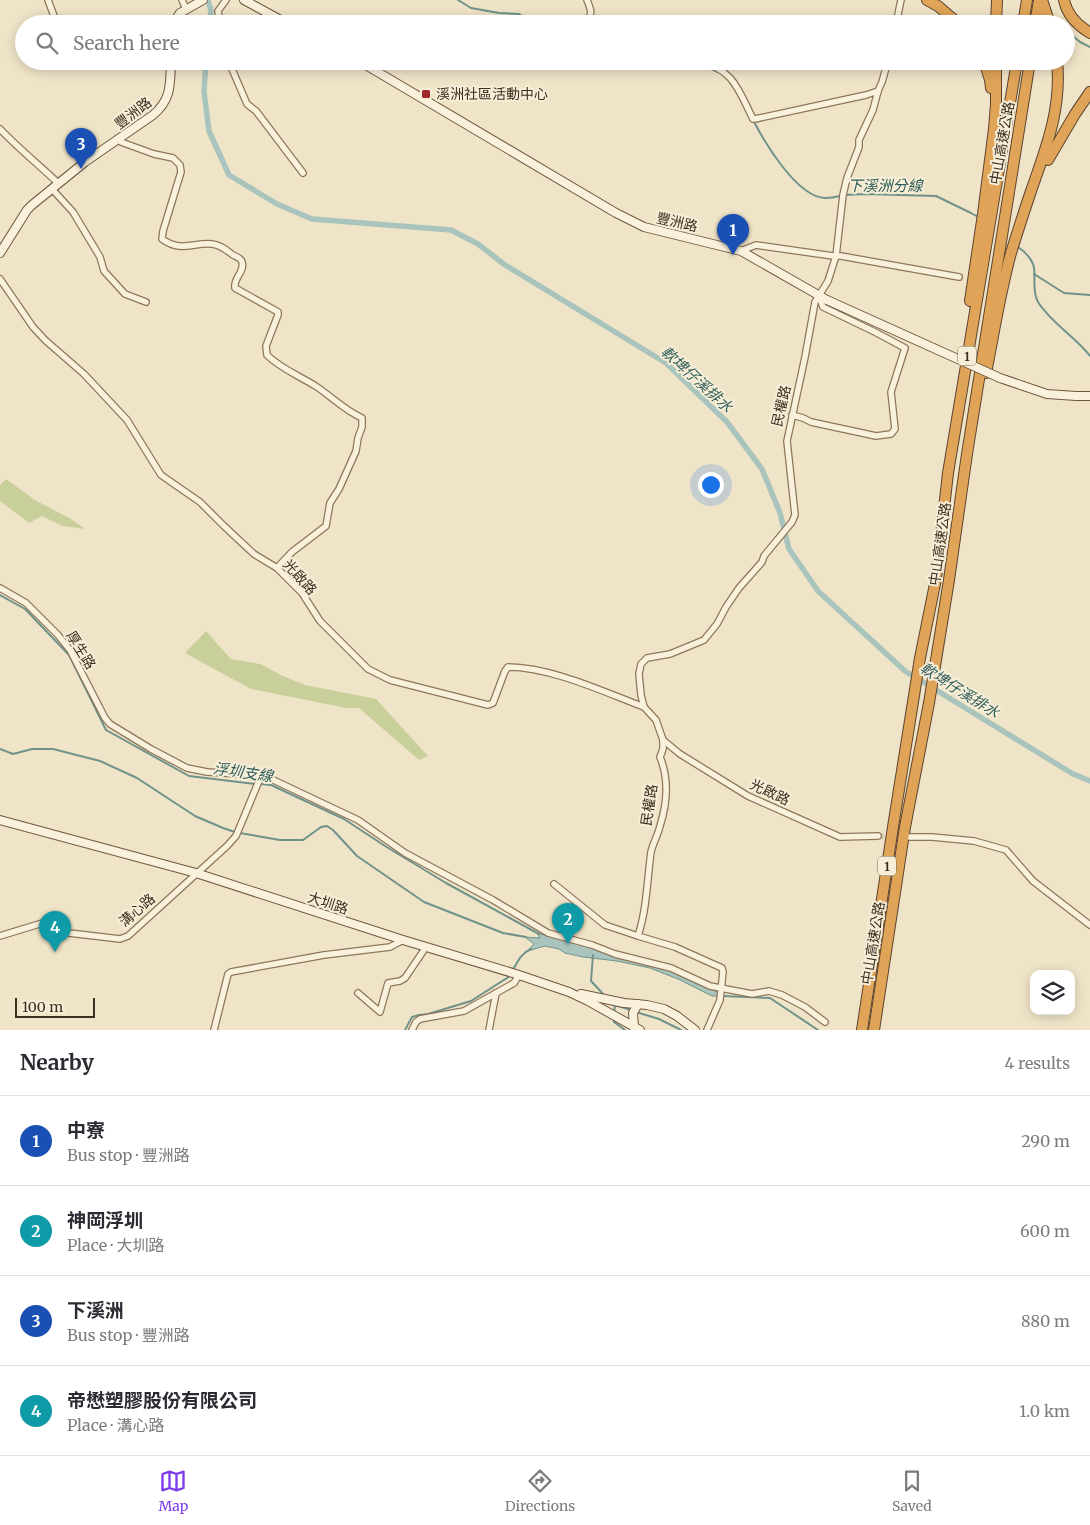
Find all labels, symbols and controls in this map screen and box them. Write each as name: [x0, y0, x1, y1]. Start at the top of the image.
search box: [15, 15, 1075, 70]
icon: search: [33, 29, 61, 57]
text: Search here: [73, 31, 180, 55]
place label: 溪洲社區活動中心: [436, 85, 548, 103]
marker: 溪洲社區活動中心: [420, 88, 432, 100]
street label: 豐洲路: [111, 93, 155, 133]
street label: 中山高速公路: [986, 100, 1018, 186]
pin: 3: [65, 128, 97, 169]
water label: 下溪洲分線: [847, 176, 924, 195]
street label: 豐洲路: [655, 209, 699, 235]
pin: 1: [717, 214, 749, 255]
water label: 軟埤仔溪排水: [657, 342, 738, 417]
road number: 1: [958, 346, 976, 366]
street label: 民權路: [768, 384, 794, 428]
your location: [698, 472, 724, 498]
street label: 中山高速公路: [925, 501, 955, 587]
street label: 光啟路: [279, 555, 321, 599]
street label: 厚生路: [62, 627, 100, 673]
water label: 軟埤仔溪排水: [917, 658, 1004, 722]
water label: 浮圳支線: [212, 758, 276, 786]
street label: 光啟路: [747, 775, 793, 809]
street label: 民權路: [637, 783, 661, 827]
road number: 1: [878, 856, 896, 876]
street label: 大圳路: [305, 888, 351, 918]
street label: 溝心路: [115, 889, 159, 931]
street label: 中山高速公路: [858, 900, 888, 986]
pin: 2: [552, 903, 584, 944]
pin: 4: [39, 911, 71, 952]
map controls: [1030, 970, 1075, 1015]
button: layers: [1030, 970, 1075, 1015]
scale bar: [15, 995, 95, 1018]
text: 100 m: [22, 998, 63, 1016]
text: Nearby: [20, 1049, 94, 1076]
text: 4 results: [1004, 1053, 1070, 1073]
text: 中寮: [67, 1118, 105, 1142]
text: 1: [32, 1131, 40, 1151]
text: 290 m: [1021, 1131, 1070, 1151]
text: Bus stop · 豐洲路: [67, 1145, 190, 1165]
text: 神岡浮圳: [67, 1208, 143, 1232]
text: 2: [31, 1221, 41, 1241]
text: 600 m: [1020, 1221, 1070, 1241]
text: Place · 大圳路: [67, 1235, 164, 1255]
text: 下溪洲: [67, 1298, 124, 1322]
text: 3: [31, 1311, 41, 1331]
text: 880 m: [1021, 1311, 1070, 1331]
text: Bus stop · 豐洲路: [67, 1325, 190, 1345]
text: 帝懋塑膠股份有限公司: [67, 1388, 257, 1412]
text: 4: [31, 1401, 41, 1421]
text: 1.0 km: [1019, 1401, 1070, 1421]
text: Place · 溝心路: [67, 1415, 164, 1435]
tab: Map: [158, 1467, 188, 1515]
tab: Directions: [505, 1467, 575, 1515]
tab: Saved: [892, 1467, 932, 1515]

